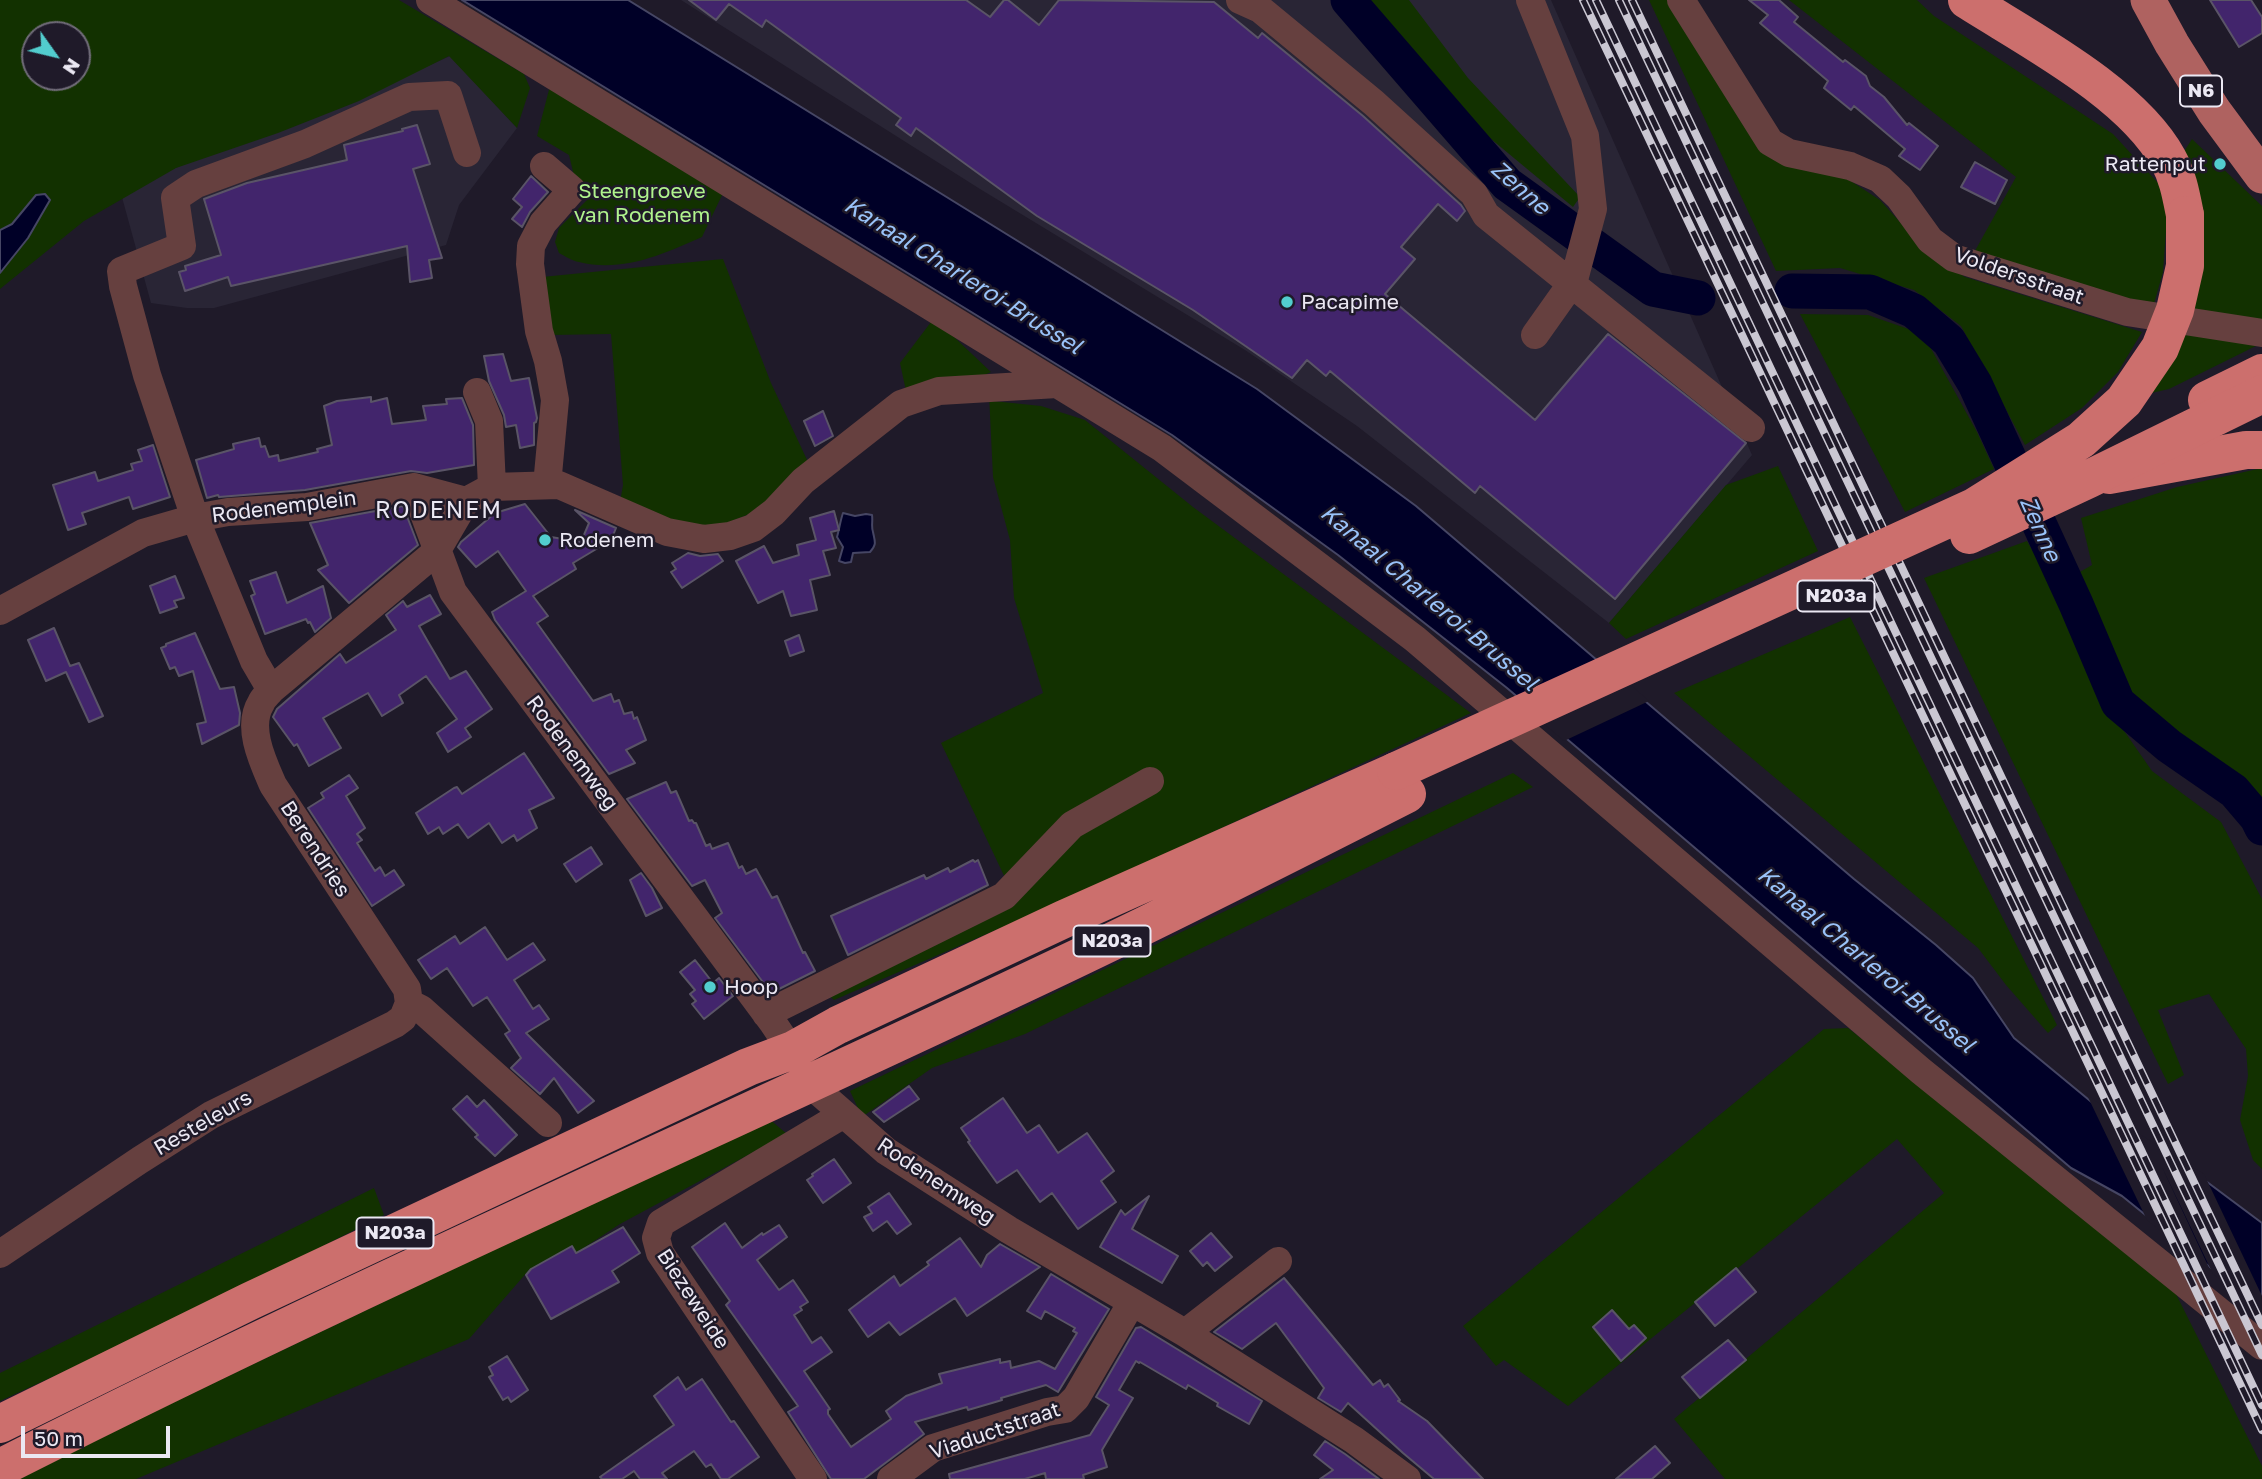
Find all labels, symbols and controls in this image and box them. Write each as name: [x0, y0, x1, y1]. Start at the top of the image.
north arrow: [21, 21, 91, 91]
text: N: [59, 54, 86, 79]
road number: N6: [2180, 76, 2222, 106]
place label: Rattenput: [2105, 151, 2206, 177]
water label: Zenne: [1485, 155, 1555, 221]
marker: Rattenput: [2212, 156, 2228, 172]
park label: Steengroeve van Rodenem: [574, 178, 710, 228]
water label: Kanaal Charleroi-Brussel: [839, 191, 1087, 361]
street label: Voldersstraat: [1951, 242, 2087, 310]
place label: Pacapime: [1301, 289, 1399, 315]
marker: Pacapime: [1279, 294, 1295, 310]
street label: Rodenemplein: [210, 486, 358, 528]
water label: Zenne: [2014, 492, 2066, 566]
district label: RODENEM: [376, 497, 502, 525]
water label: Kanaal Charleroi-Brussel: [1315, 499, 1543, 697]
place label: Rodenem: [559, 527, 654, 553]
marker: Rodenem: [537, 532, 553, 548]
road number: N203a: [1798, 580, 1874, 611]
street label: Rodenemweg: [521, 691, 623, 815]
street label: Berendries: [275, 796, 355, 902]
water label: Kanaal Charleroi-Brussel: [1752, 861, 1980, 1059]
road number: N203a: [1074, 925, 1150, 956]
place label: Hoop: [724, 974, 778, 1000]
marker: Hoop: [702, 979, 718, 995]
street label: Resteleurs: [150, 1085, 256, 1161]
street label: Rodenemweg: [872, 1132, 1000, 1230]
road number: N203a: [356, 1218, 434, 1248]
street label: Biezeweide: [651, 1244, 735, 1354]
street label: Viaductstraat: [926, 1397, 1064, 1465]
scale bar: [24, 1412, 173, 1456]
text: 50 m: [34, 1425, 83, 1451]

